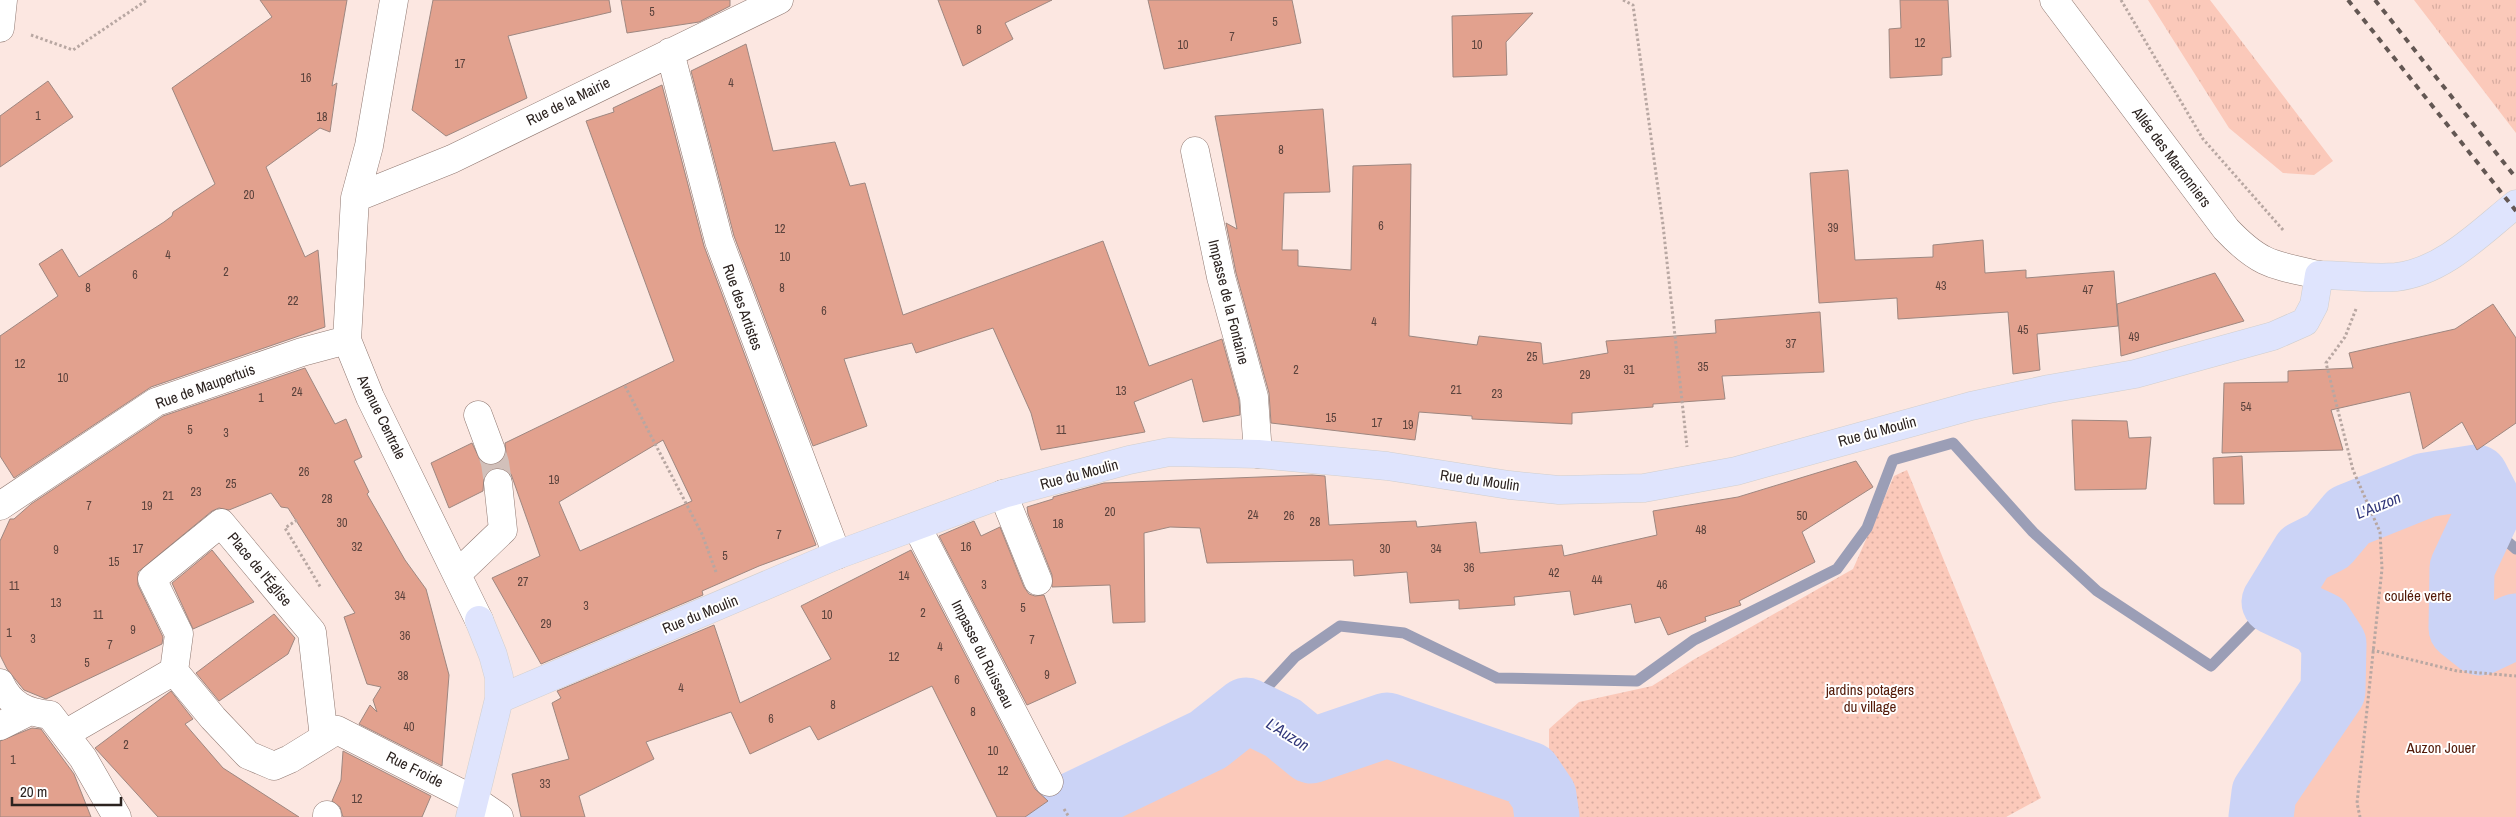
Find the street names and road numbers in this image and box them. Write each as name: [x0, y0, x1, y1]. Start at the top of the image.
street label: Rue de la Mairie: [523, 72, 614, 130]
street label: Allée des Marronniers: [2127, 102, 2217, 211]
street label: Impasse de la Fontaine: [1203, 237, 1255, 367]
street label: Rue des Artistes: [718, 261, 768, 353]
street label: Rue de Maupertuis: [152, 358, 258, 414]
street label: Avenue Centrale: [352, 370, 412, 463]
street label: Rue du Moulin: [1836, 411, 1918, 451]
street label: Rue du Moulin: [1038, 454, 1120, 494]
street label: Rue du Moulin: [1439, 464, 1521, 496]
street label: Place de l'Église: [223, 528, 297, 611]
street label: Rue du Moulin: [659, 589, 741, 639]
street label: Impasse du Ruisseau: [947, 596, 1019, 712]
street label: Rue Froide: [383, 746, 447, 792]

